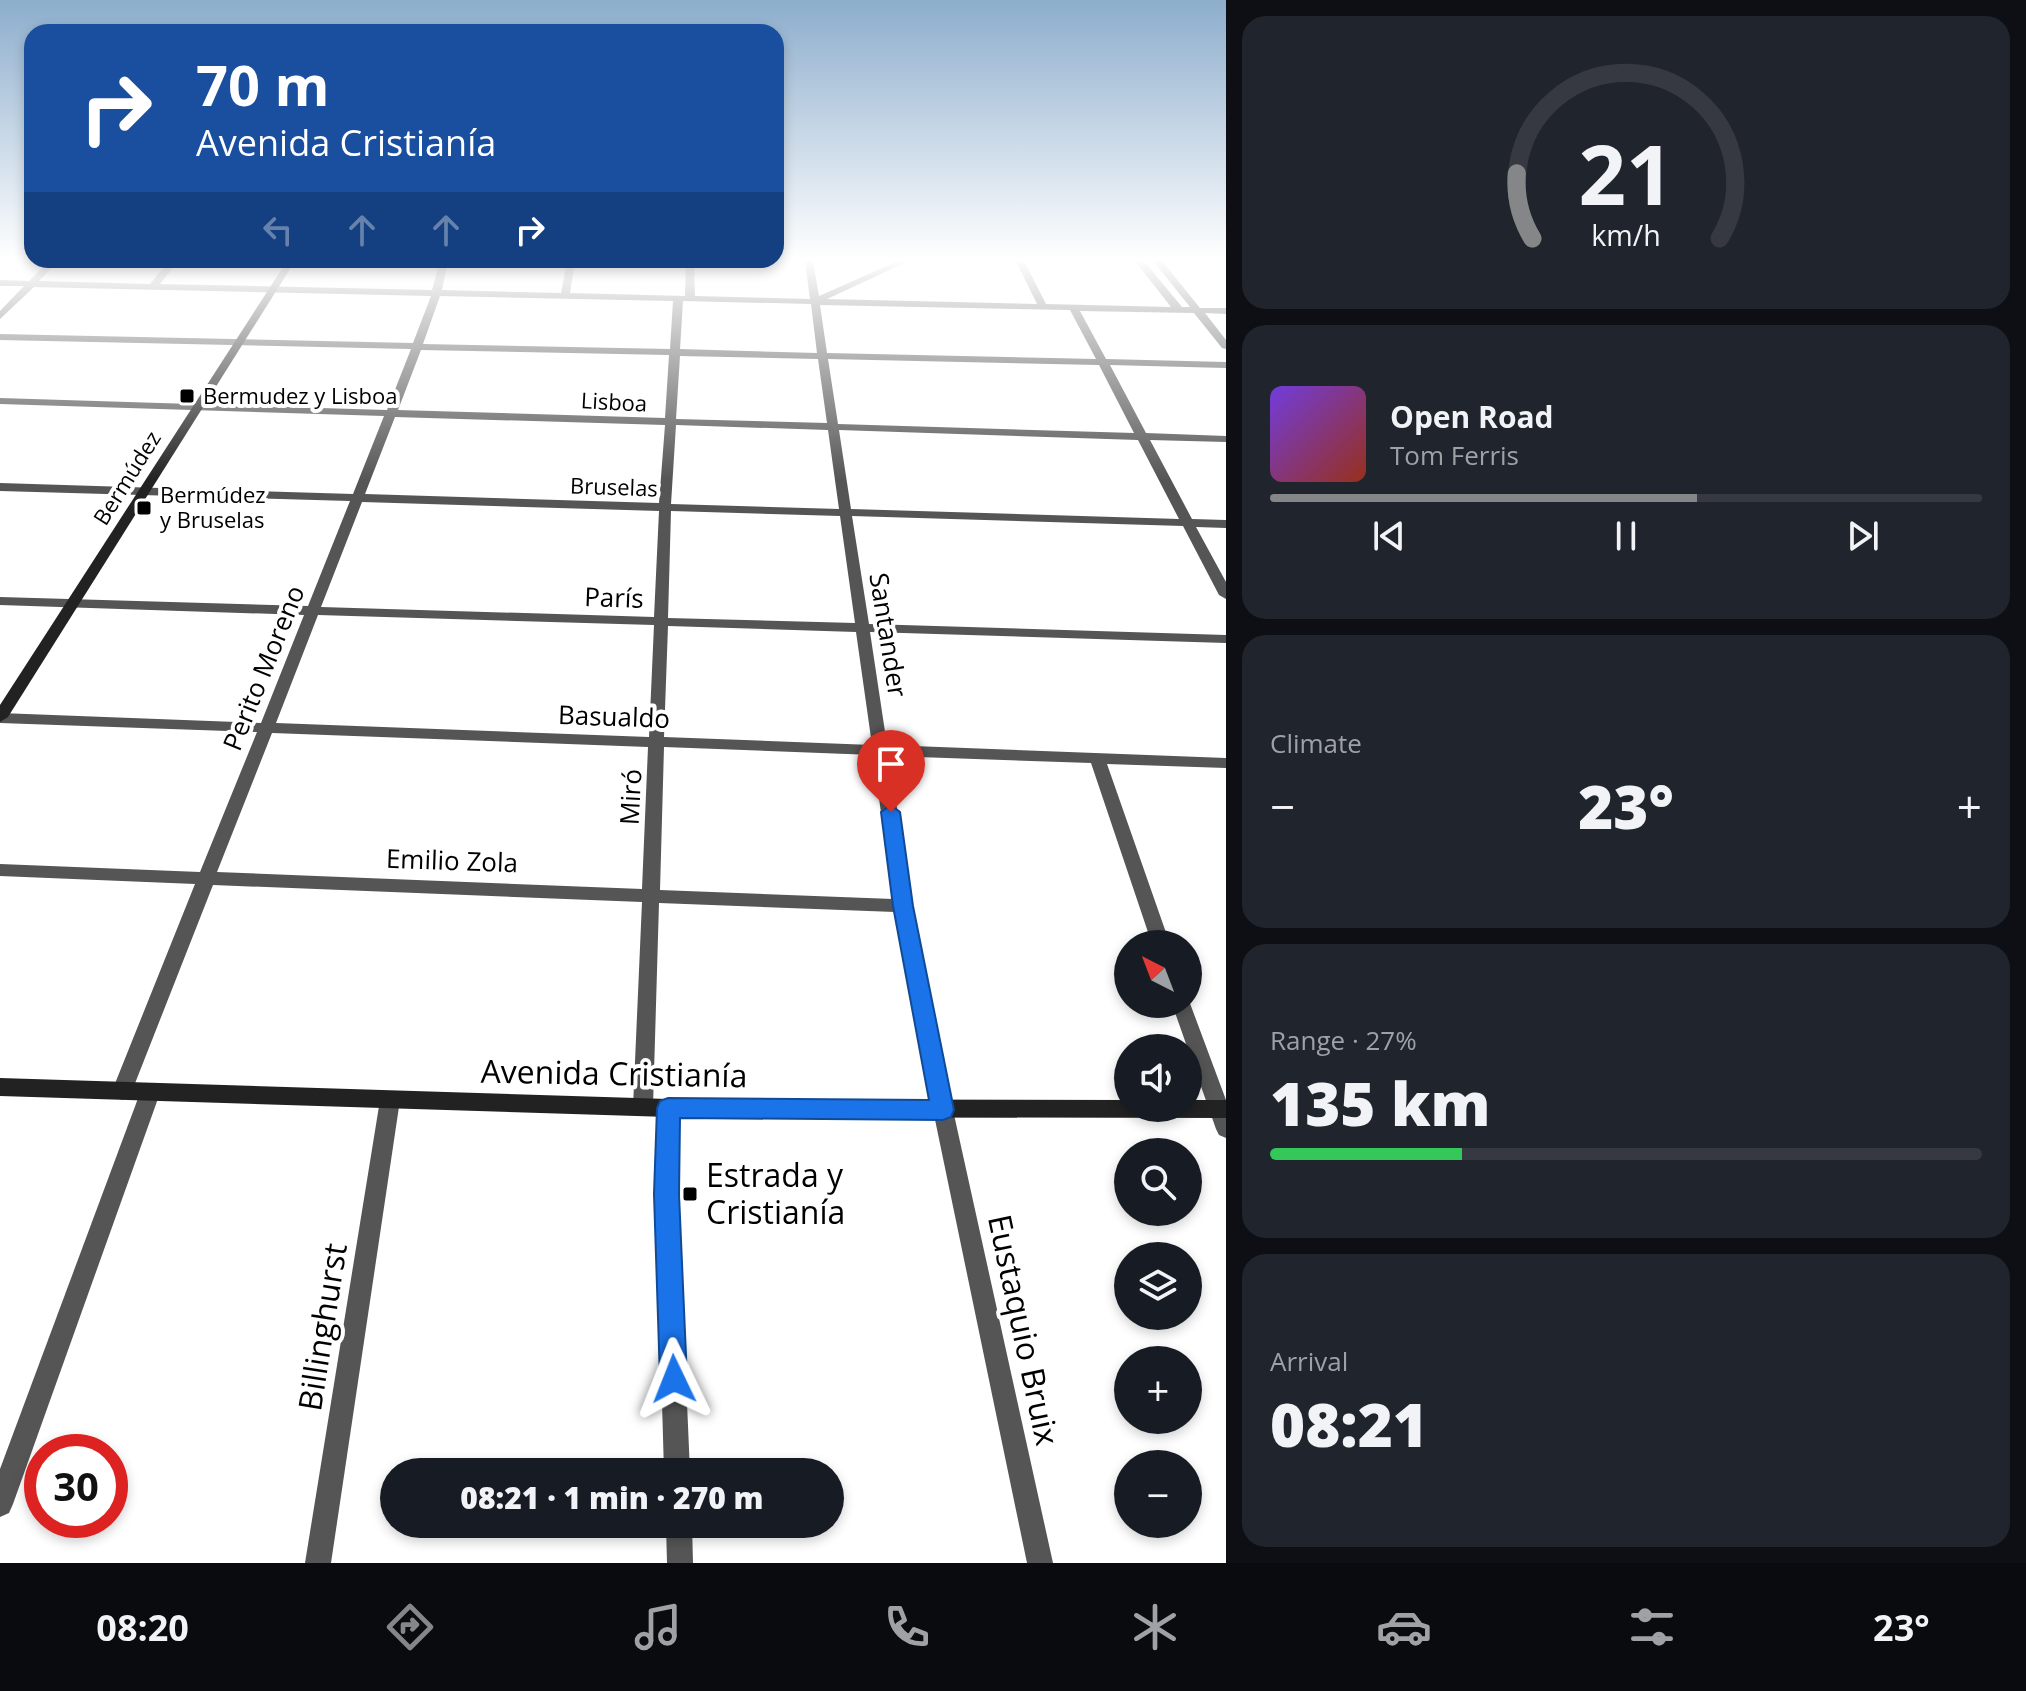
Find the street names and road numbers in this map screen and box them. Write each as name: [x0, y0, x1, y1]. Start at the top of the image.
street label: Lisboa: [580, 384, 648, 418]
street label: Bermúdez: [85, 425, 167, 530]
street label: Bruselas: [570, 469, 658, 503]
street label: Santander: [861, 570, 917, 700]
street label: París: [584, 578, 644, 616]
street label: Perito Moreno: [214, 580, 313, 755]
street label: Basualdo: [557, 696, 671, 736]
street label: Miró: [611, 768, 649, 826]
street label: Emilio Zola: [385, 840, 519, 880]
street label: Avenida Cristianía: [480, 1049, 748, 1096]
street label: Eustaquio Bruix: [979, 1210, 1070, 1449]
street label: Billinghurst: [287, 1240, 356, 1414]

